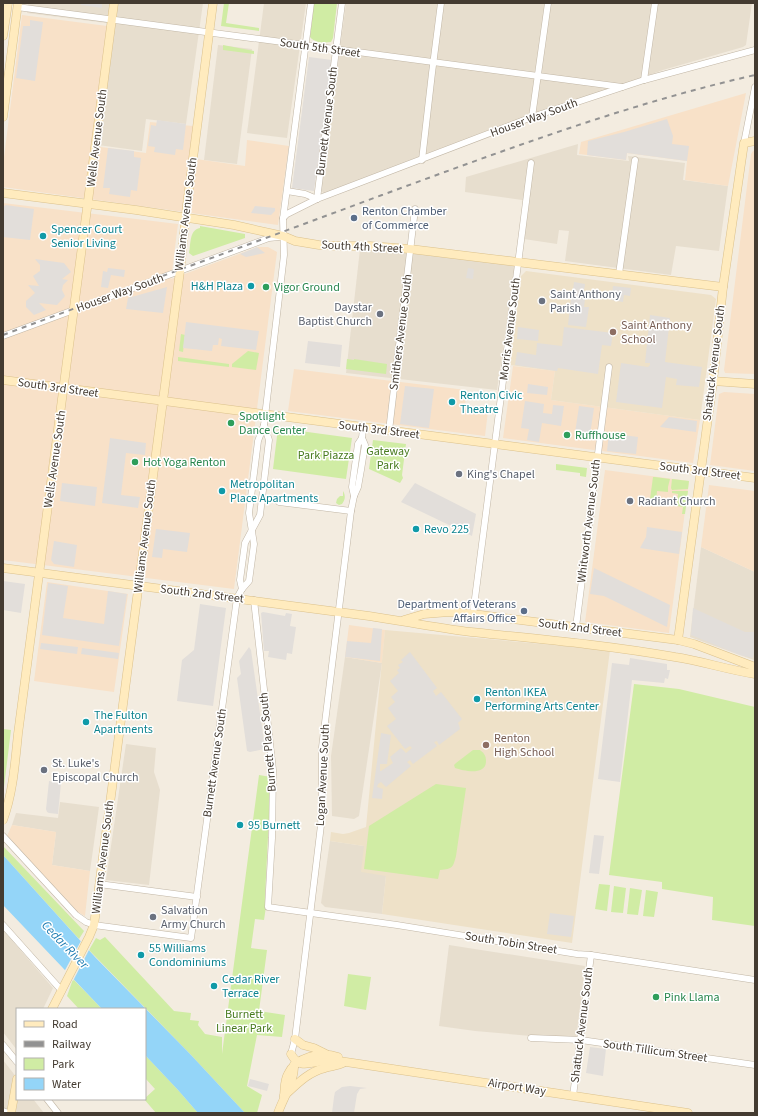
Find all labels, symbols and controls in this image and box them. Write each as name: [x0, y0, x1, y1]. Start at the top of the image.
street label: South 5th Street: [278, 34, 362, 62]
street label: Burnett Avenue South: [312, 65, 342, 177]
street label: Wells Avenue South: [83, 88, 111, 188]
street label: Houser Way South: [488, 94, 580, 142]
street label: Williams Avenue South: [171, 156, 201, 272]
place label: Renton Chamber of Commerce: [362, 203, 448, 234]
marker: Renton Chamber of Commerce: [349, 213, 359, 223]
place label: Spencer Court Senior Living: [51, 221, 122, 252]
marker: Spencer Court Senior Living: [38, 231, 48, 241]
street label: South 4th Street: [321, 236, 403, 258]
street label: Houser Way South: [74, 269, 166, 317]
street label: Smithers Avenue South: [385, 273, 417, 391]
street label: Morris Avenue South: [495, 277, 525, 381]
place label: H&H Plaza: [191, 278, 243, 295]
place label: Vigor Ground: [274, 279, 340, 296]
marker: H&H Plaza: [246, 281, 256, 291]
marker: Vigor Ground: [261, 282, 271, 292]
place label: Saint Anthony Parish: [550, 286, 621, 317]
marker: Saint Anthony Parish: [537, 296, 547, 306]
place label: Daystar Baptist Church: [298, 299, 373, 330]
street label: Shattuck Avenue South: [698, 304, 730, 422]
marker: Daystar Baptist Church: [375, 309, 385, 319]
place label: Saint Anthony School: [621, 317, 692, 348]
marker: Saint Anthony School: [608, 327, 618, 337]
street label: South 3rd Street: [16, 374, 100, 402]
place label: Renton Civic Theatre: [460, 387, 523, 418]
marker: Renton Civic Theatre: [447, 397, 457, 407]
place label: Spotlight Dance Center: [239, 408, 307, 439]
street label: Wells Avenue South: [40, 409, 70, 509]
street label: South 3rd Street: [337, 417, 421, 443]
marker: Spotlight Dance Center: [226, 418, 236, 428]
place label: Ruffhouse: [575, 427, 626, 444]
marker: Ruffhouse: [562, 430, 572, 440]
park label: Gateway Park: [366, 443, 410, 474]
park label: Park Piazza: [298, 447, 354, 464]
place label: Hot Yoga Renton: [143, 454, 226, 471]
marker: Hot Yoga Renton: [130, 457, 140, 467]
street label: Whitworth Avenue South: [573, 458, 605, 584]
street label: South 3rd Street: [658, 458, 742, 484]
place label: King's Chapel: [467, 466, 535, 483]
marker: King's Chapel: [454, 469, 464, 479]
place label: Metropolitan Place Apartments: [230, 476, 318, 507]
street label: Williams Avenue South: [130, 478, 160, 594]
marker: Metropolitan Place Apartments: [217, 486, 227, 496]
place label: Radiant Church: [638, 493, 715, 510]
marker: Radiant Church: [625, 496, 635, 506]
place label: Revo 225: [424, 521, 469, 538]
marker: Revo 225: [411, 524, 421, 534]
street label: South 2nd Street: [159, 580, 245, 608]
place label: Department of Veterans Affairs Office: [397, 596, 516, 627]
marker: Department of Veterans Affairs Office: [519, 606, 529, 616]
street label: South 2nd Street: [537, 614, 623, 642]
place label: Renton IKEA Performing Arts Center: [485, 684, 600, 715]
street label: Burnett Place South: [255, 691, 281, 793]
marker: Renton IKEA Performing Arts Center: [472, 694, 482, 704]
place label: The Fulton Apartments: [94, 707, 153, 738]
street label: Burnett Avenue South: [199, 707, 231, 819]
marker: The Fulton Apartments: [81, 717, 91, 727]
street label: Logan Avenue South: [312, 723, 334, 827]
place label: Renton High School: [494, 730, 554, 761]
marker: Renton High School: [481, 740, 491, 750]
place label: St. Luke's Episcopal Church: [52, 755, 139, 786]
marker: St. Luke's Episcopal Church: [39, 765, 49, 775]
street label: Williams Avenue South: [88, 799, 118, 915]
place label: 95 Burnett: [248, 817, 300, 834]
marker: 95 Burnett: [235, 820, 245, 830]
place label: Salvation Army Church: [161, 902, 226, 933]
marker: Salvation Army Church: [148, 912, 158, 922]
water label: Cedar River: [37, 917, 93, 974]
street label: South Tobin Street: [464, 927, 558, 959]
place label: 55 Williams Condominiums: [149, 940, 226, 971]
marker: 55 Williams Condominiums: [136, 950, 146, 960]
street label: Shattuck Avenue South: [566, 966, 598, 1084]
place label: Cedar River Terrace: [222, 971, 280, 1002]
marker: Cedar River Terrace: [209, 981, 219, 991]
place label: Pink Llama: [664, 989, 720, 1006]
marker: Pink Llama: [651, 992, 661, 1002]
park label: Burnett Linear Park: [216, 1006, 272, 1037]
legend: [16, 1008, 146, 1100]
text: Road: [52, 1016, 78, 1033]
street label: South Tillicum Street: [602, 1035, 708, 1067]
text: Railway: [52, 1036, 91, 1053]
text: Park: [52, 1056, 74, 1073]
street label: Airport Way: [487, 1074, 548, 1100]
text: Water: [52, 1076, 82, 1093]

